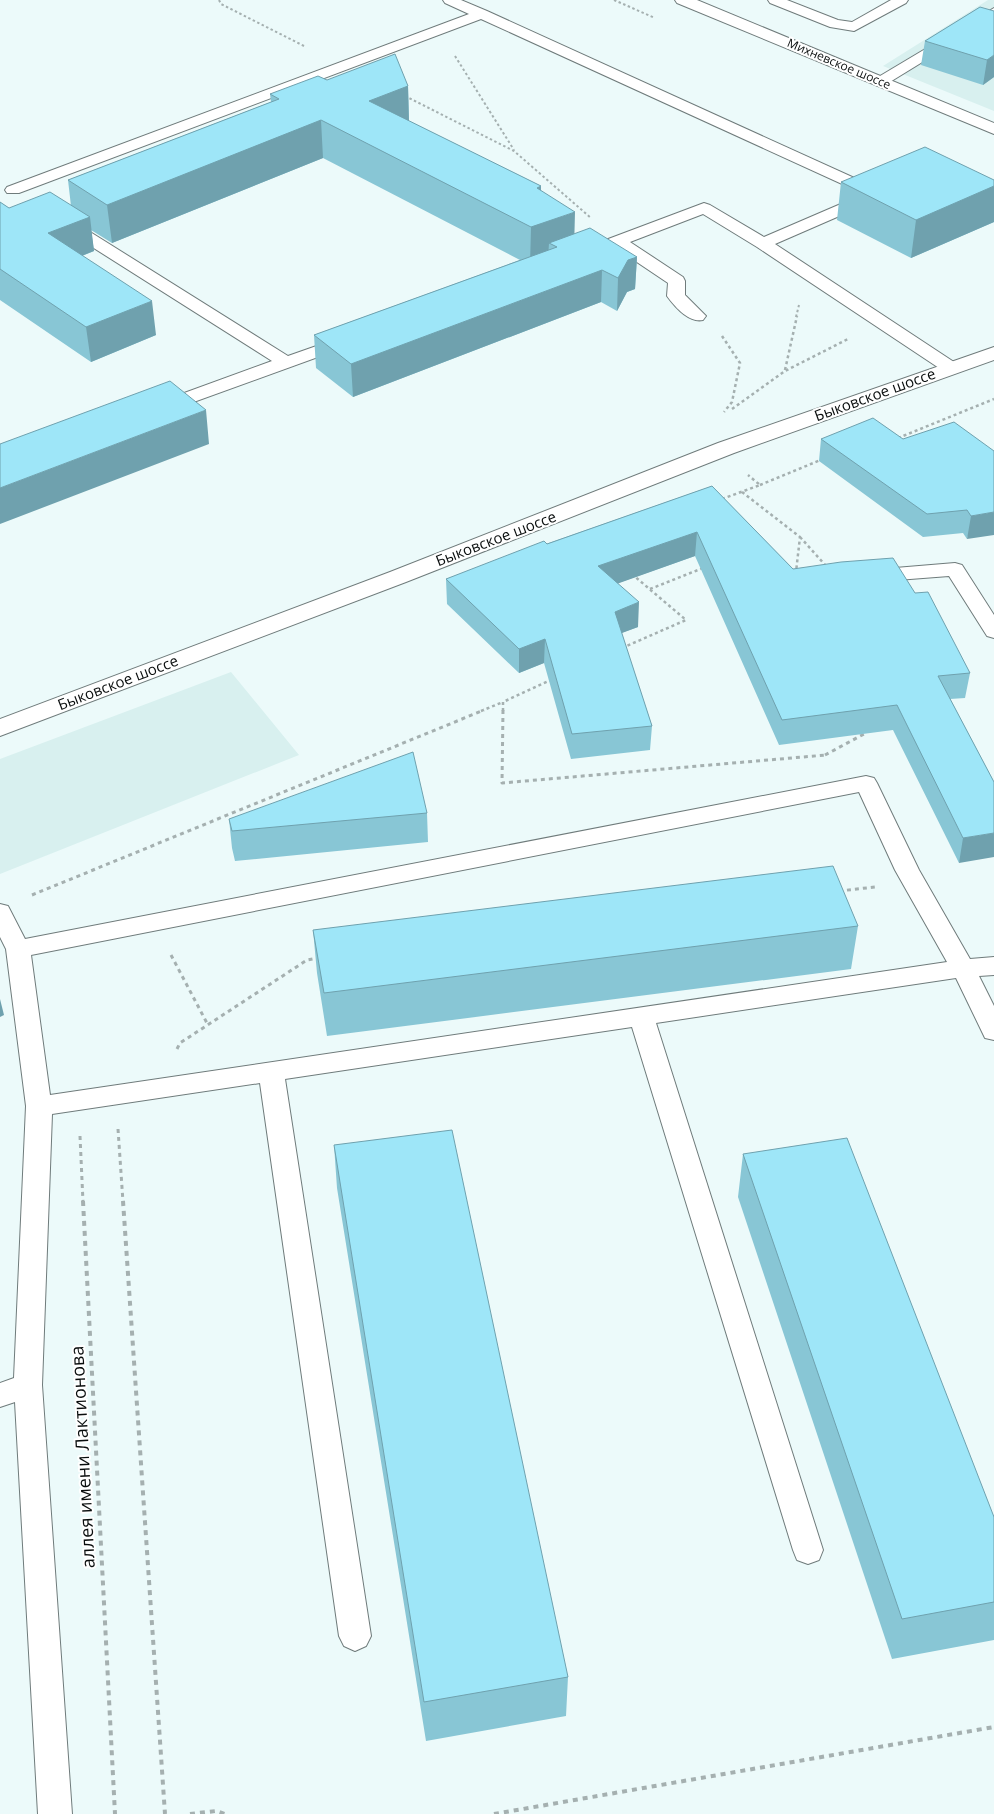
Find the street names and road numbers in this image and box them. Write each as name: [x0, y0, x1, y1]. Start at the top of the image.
street label: Михневское шоссе: [785, 34, 894, 93]
street label: Быковское шоссе: [811, 363, 938, 425]
street label: Быковское шоссе: [433, 506, 559, 570]
street label: Быковское шоссе: [55, 650, 181, 714]
street label: аллея имени Лактионова: [64, 1345, 100, 1569]

